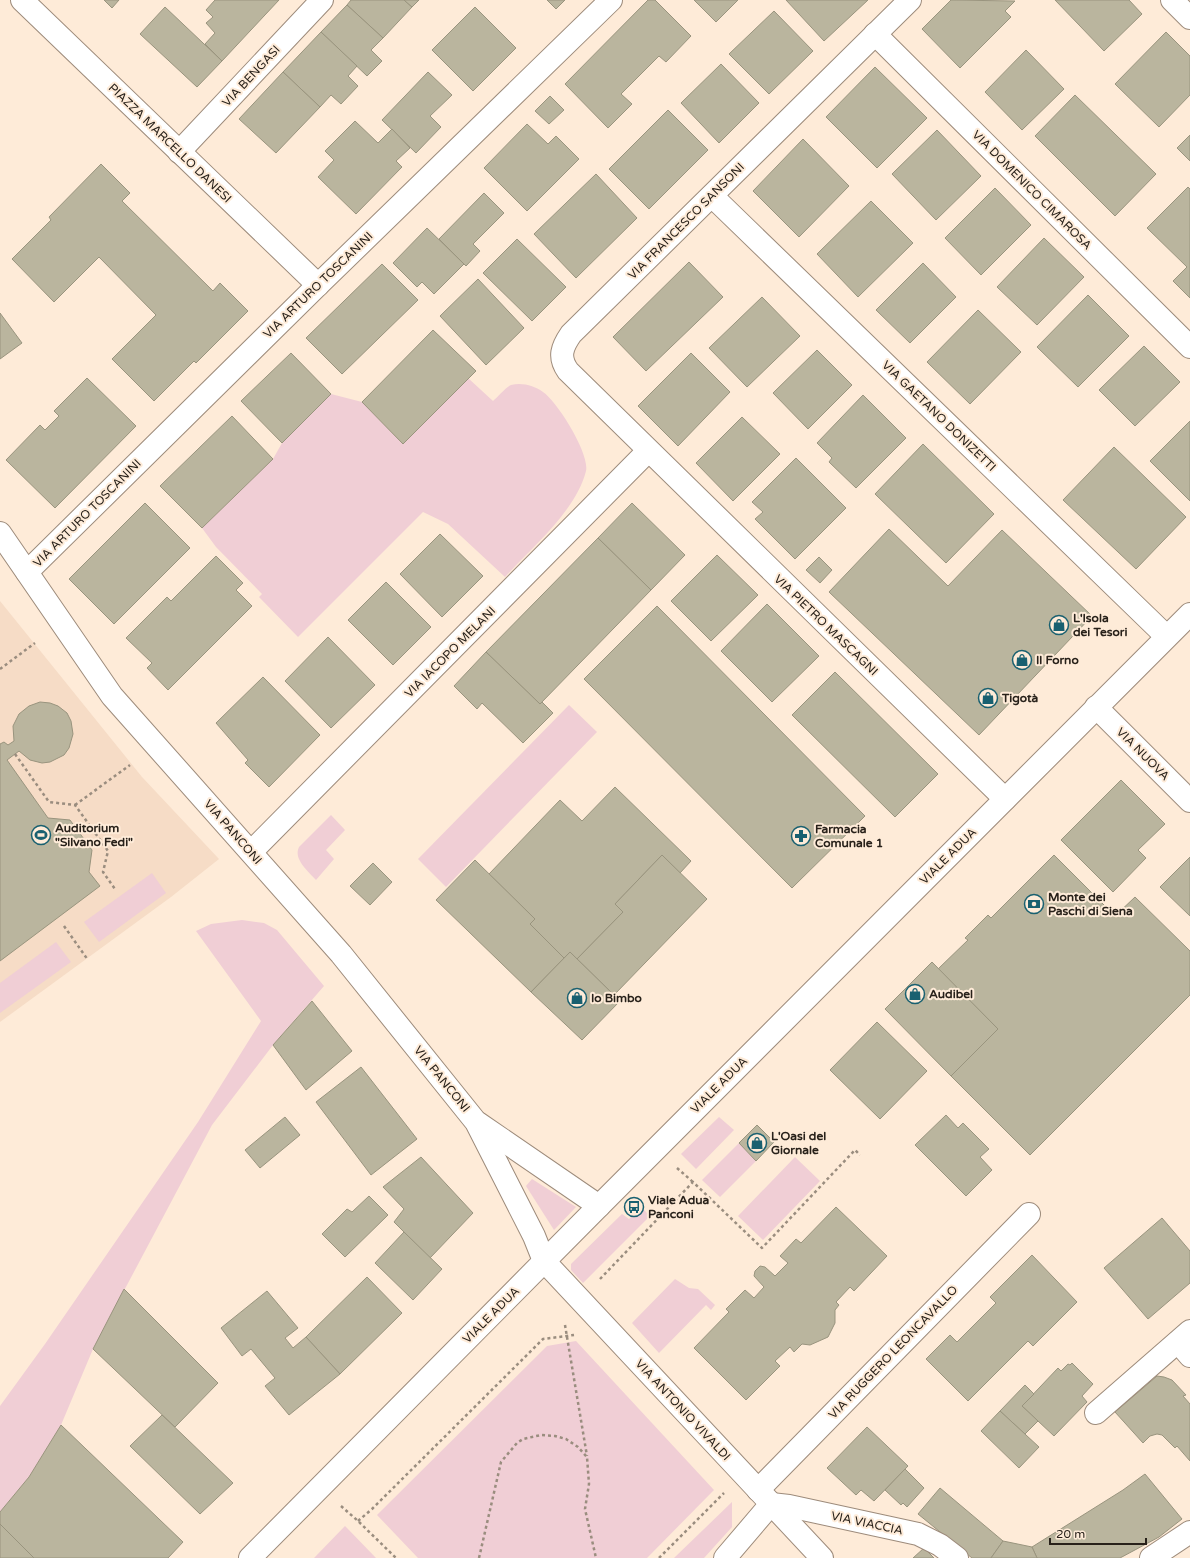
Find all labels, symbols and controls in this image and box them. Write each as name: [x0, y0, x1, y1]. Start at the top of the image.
street label: VIA BENGASI: [219, 43, 283, 109]
street label: PIAZZA MARCELLO DANESI: [106, 80, 234, 206]
street label: VIA DOMENICO CIMAROSA: [969, 127, 1095, 253]
street label: VIA FRANCESCO SANSONI: [625, 160, 747, 282]
street label: VIA ARTURO TOSCANINI: [260, 229, 376, 341]
street label: VIA GAETANO DONIZETTI: [879, 358, 999, 474]
street label: VIA ARTURO TOSCANINI: [30, 456, 144, 570]
street label: VIA PIETRO MASCAGNI: [771, 572, 881, 678]
street label: VIA IACOPO MELANI: [402, 604, 498, 700]
place label: L'Isola dei Tesori: [1073, 611, 1127, 639]
shop icon: L'Isola dei Tesori: [1048, 614, 1070, 636]
shop icon: Il Forno: [1011, 649, 1033, 671]
place label: Il Forno: [1036, 653, 1079, 667]
shop icon: Tigotà: [977, 687, 999, 709]
place label: Tigotà: [1001, 691, 1039, 706]
street label: VIA NUOVA: [1114, 725, 1172, 783]
street label: VIA PANCONI: [201, 797, 265, 867]
place label: Auditorium "Silvano Fedi": [55, 821, 133, 849]
place label: Farmacia Comunale 1: [815, 822, 883, 850]
sports icon: Auditorium "Silvano Fedi": [30, 824, 52, 846]
pharmacy icon: Farmacia Comunale 1: [790, 825, 812, 847]
street label: VIALE ADUA: [917, 825, 979, 887]
place label: Monte dei Paschi di Siena: [1048, 890, 1133, 918]
bank icon: Monte dei Paschi di Siena: [1023, 893, 1045, 915]
shop icon: Audibel: [904, 983, 926, 1005]
shop icon: Io Bimbo: [566, 987, 588, 1009]
place label: Audibel: [929, 987, 973, 1001]
place label: Io Bimbo: [591, 991, 642, 1005]
street label: VIA PANCONI: [411, 1043, 473, 1115]
street label: VIALE ADUA: [688, 1054, 750, 1116]
place label: L'Oasi del Giornale: [771, 1129, 826, 1157]
shop icon: L'Oasi del Giornale: [746, 1132, 768, 1154]
place label: Viale Adua Panconi: [648, 1193, 710, 1221]
bus stop icon: Viale Adua Panconi: [623, 1196, 645, 1218]
street label: VIA RUGGERO LEONCAVALLO: [826, 1282, 961, 1421]
street label: VIALE ADUA: [460, 1284, 522, 1346]
street label: VIA ANTONIO VIVALDI: [633, 1357, 733, 1463]
street label: VIA VIACCIA: [830, 1509, 904, 1537]
scale bar: [1050, 1520, 1146, 1546]
text: 20 m: [1056, 1527, 1085, 1541]

